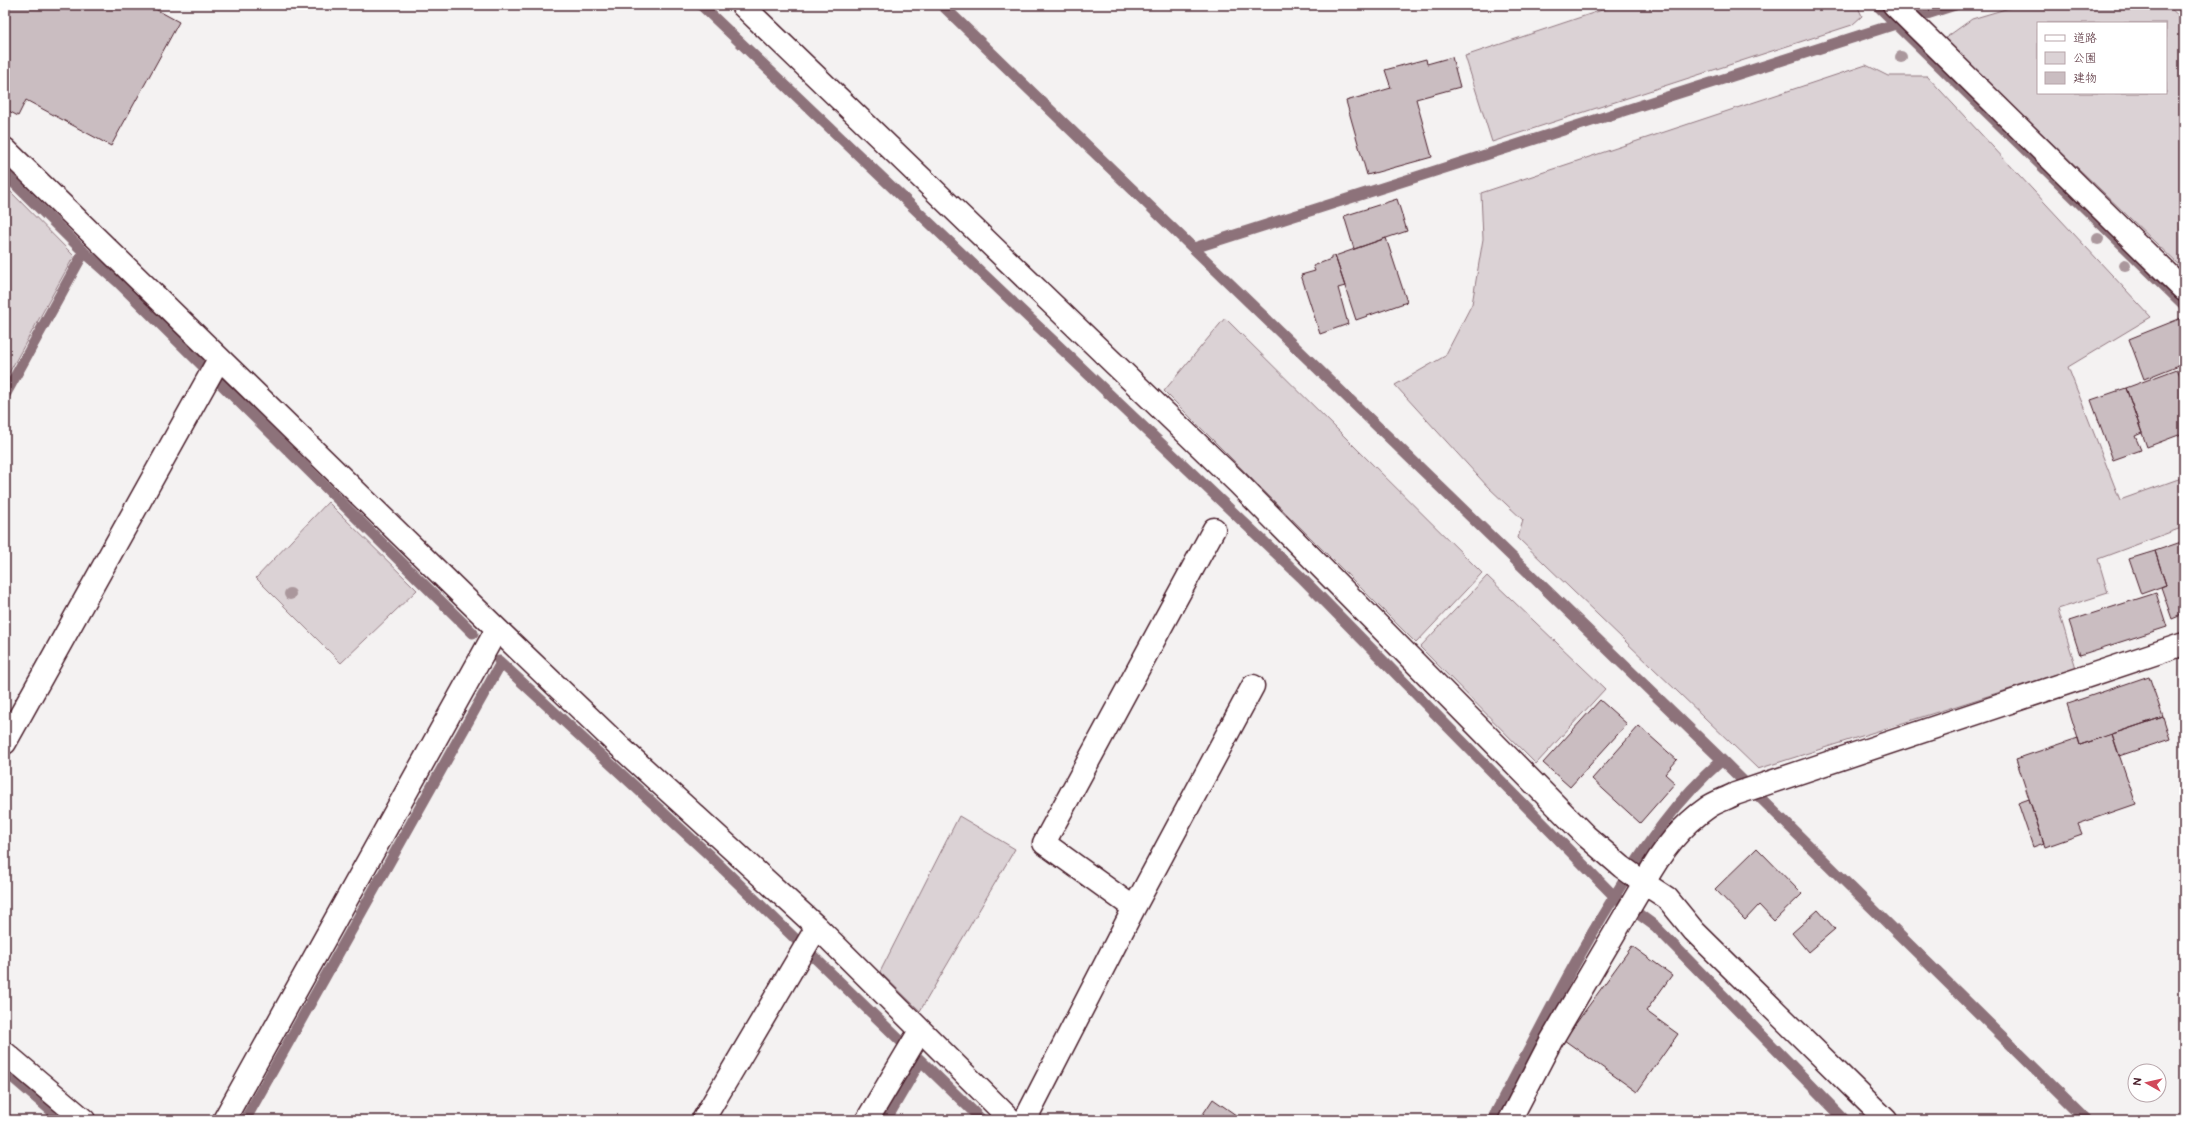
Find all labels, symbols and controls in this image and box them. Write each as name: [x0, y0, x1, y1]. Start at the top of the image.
legend: [2037, 22, 2167, 94]
text: 道路: [2073, 31, 2097, 46]
text: 公園: [2073, 51, 2097, 66]
text: 建物: [2073, 71, 2097, 86]
north arrow: [2127, 1063, 2167, 1103]
text: N: [2131, 1077, 2145, 1087]

